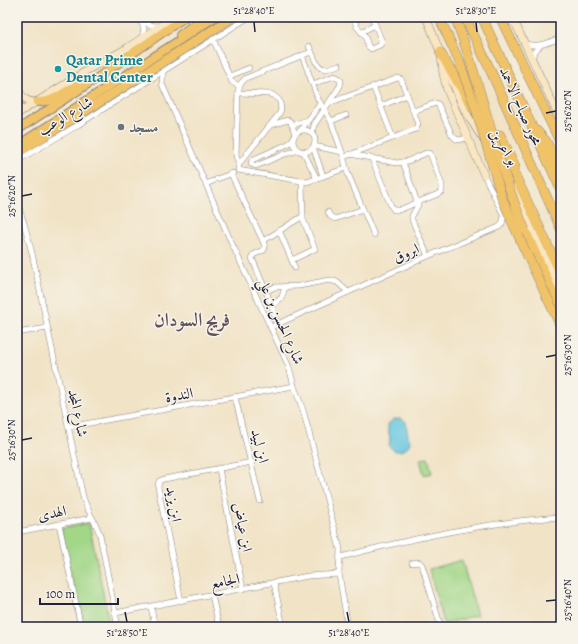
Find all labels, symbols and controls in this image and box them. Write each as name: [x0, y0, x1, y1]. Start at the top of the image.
text: 51°28'40"E: [234, 4, 275, 17]
text: 51°28'30"E: [456, 4, 496, 17]
place label: Qatar Prime Dental Center: [66, 50, 153, 87]
street label: محور صباح الاحمد: [492, 63, 547, 150]
marker: Qatar Prime Dental Center: [53, 64, 63, 74]
text: 25°16'20"N: [561, 90, 574, 132]
street label: شارع الوعب: [34, 92, 98, 143]
place label: مسجد: [129, 117, 159, 137]
marker: مسجد: [116, 122, 126, 132]
street label: بو اعرين: [484, 125, 523, 170]
text: 25°16'20"N: [5, 175, 18, 217]
street label: ابروق: [390, 238, 422, 268]
street label: شارع الحسن بن علي: [249, 275, 309, 369]
district label: فريج السودان: [154, 307, 230, 336]
text: 25°16'30"N: [561, 334, 574, 376]
street label: الندوة: [163, 383, 195, 407]
street label: شارع المجد: [60, 387, 93, 440]
text: 25°16'30"N: [5, 419, 18, 461]
street label: ابن لبيد: [246, 427, 274, 465]
street label: ابن يزيد: [161, 485, 187, 523]
street label: الهدى: [36, 500, 68, 526]
street label: ابن عياض: [228, 501, 258, 553]
street label: الجامع: [209, 568, 242, 598]
text: 25°16'40"N: [561, 579, 574, 621]
scale bar: [40, 580, 118, 606]
text: 100 m: [46, 586, 75, 602]
text: 51°28'50"E: [107, 626, 147, 639]
text: 51°28'40"E: [329, 626, 370, 639]

